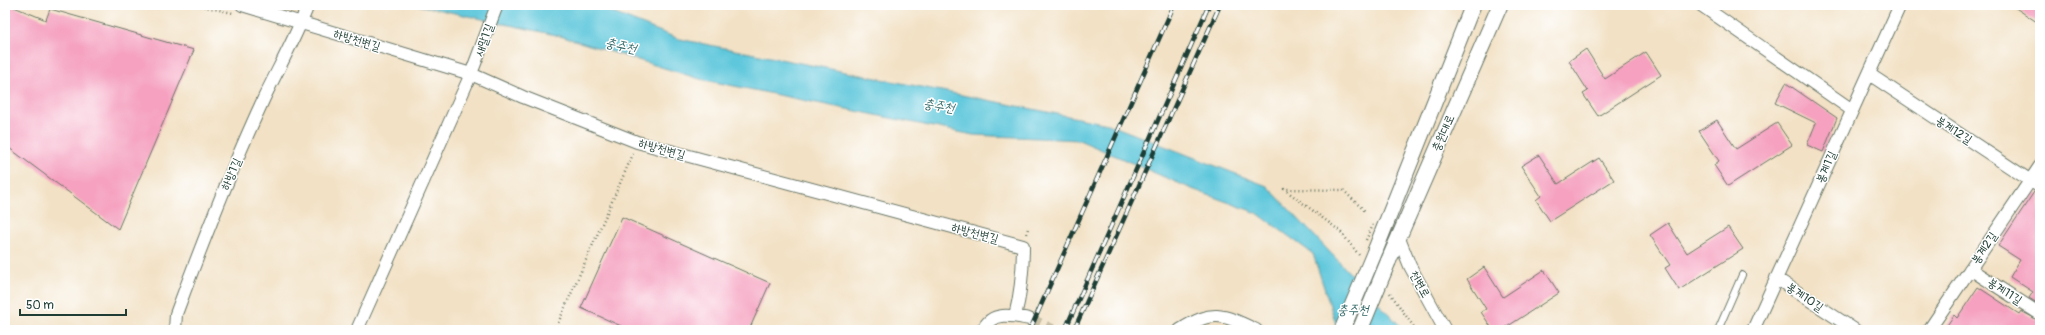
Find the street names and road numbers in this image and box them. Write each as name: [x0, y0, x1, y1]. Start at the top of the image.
street label: 새말1길: [472, 21, 497, 59]
street label: 하방천변길: [332, 26, 382, 55]
street label: 충원대로: [1429, 113, 1458, 154]
street label: 봉계12길: [1933, 113, 1975, 148]
street label: 하방천변길: [637, 136, 687, 163]
street label: 봉계1길: [1813, 148, 1840, 186]
street label: 하방1길: [218, 155, 245, 193]
street label: 하방천변길: [950, 220, 1000, 247]
street label: 봉계2길: [1968, 229, 2001, 267]
street label: 천변로: [1406, 268, 1433, 301]
street label: 봉계11길: [1985, 275, 2025, 308]
street label: 봉계10길: [1783, 279, 1827, 316]

